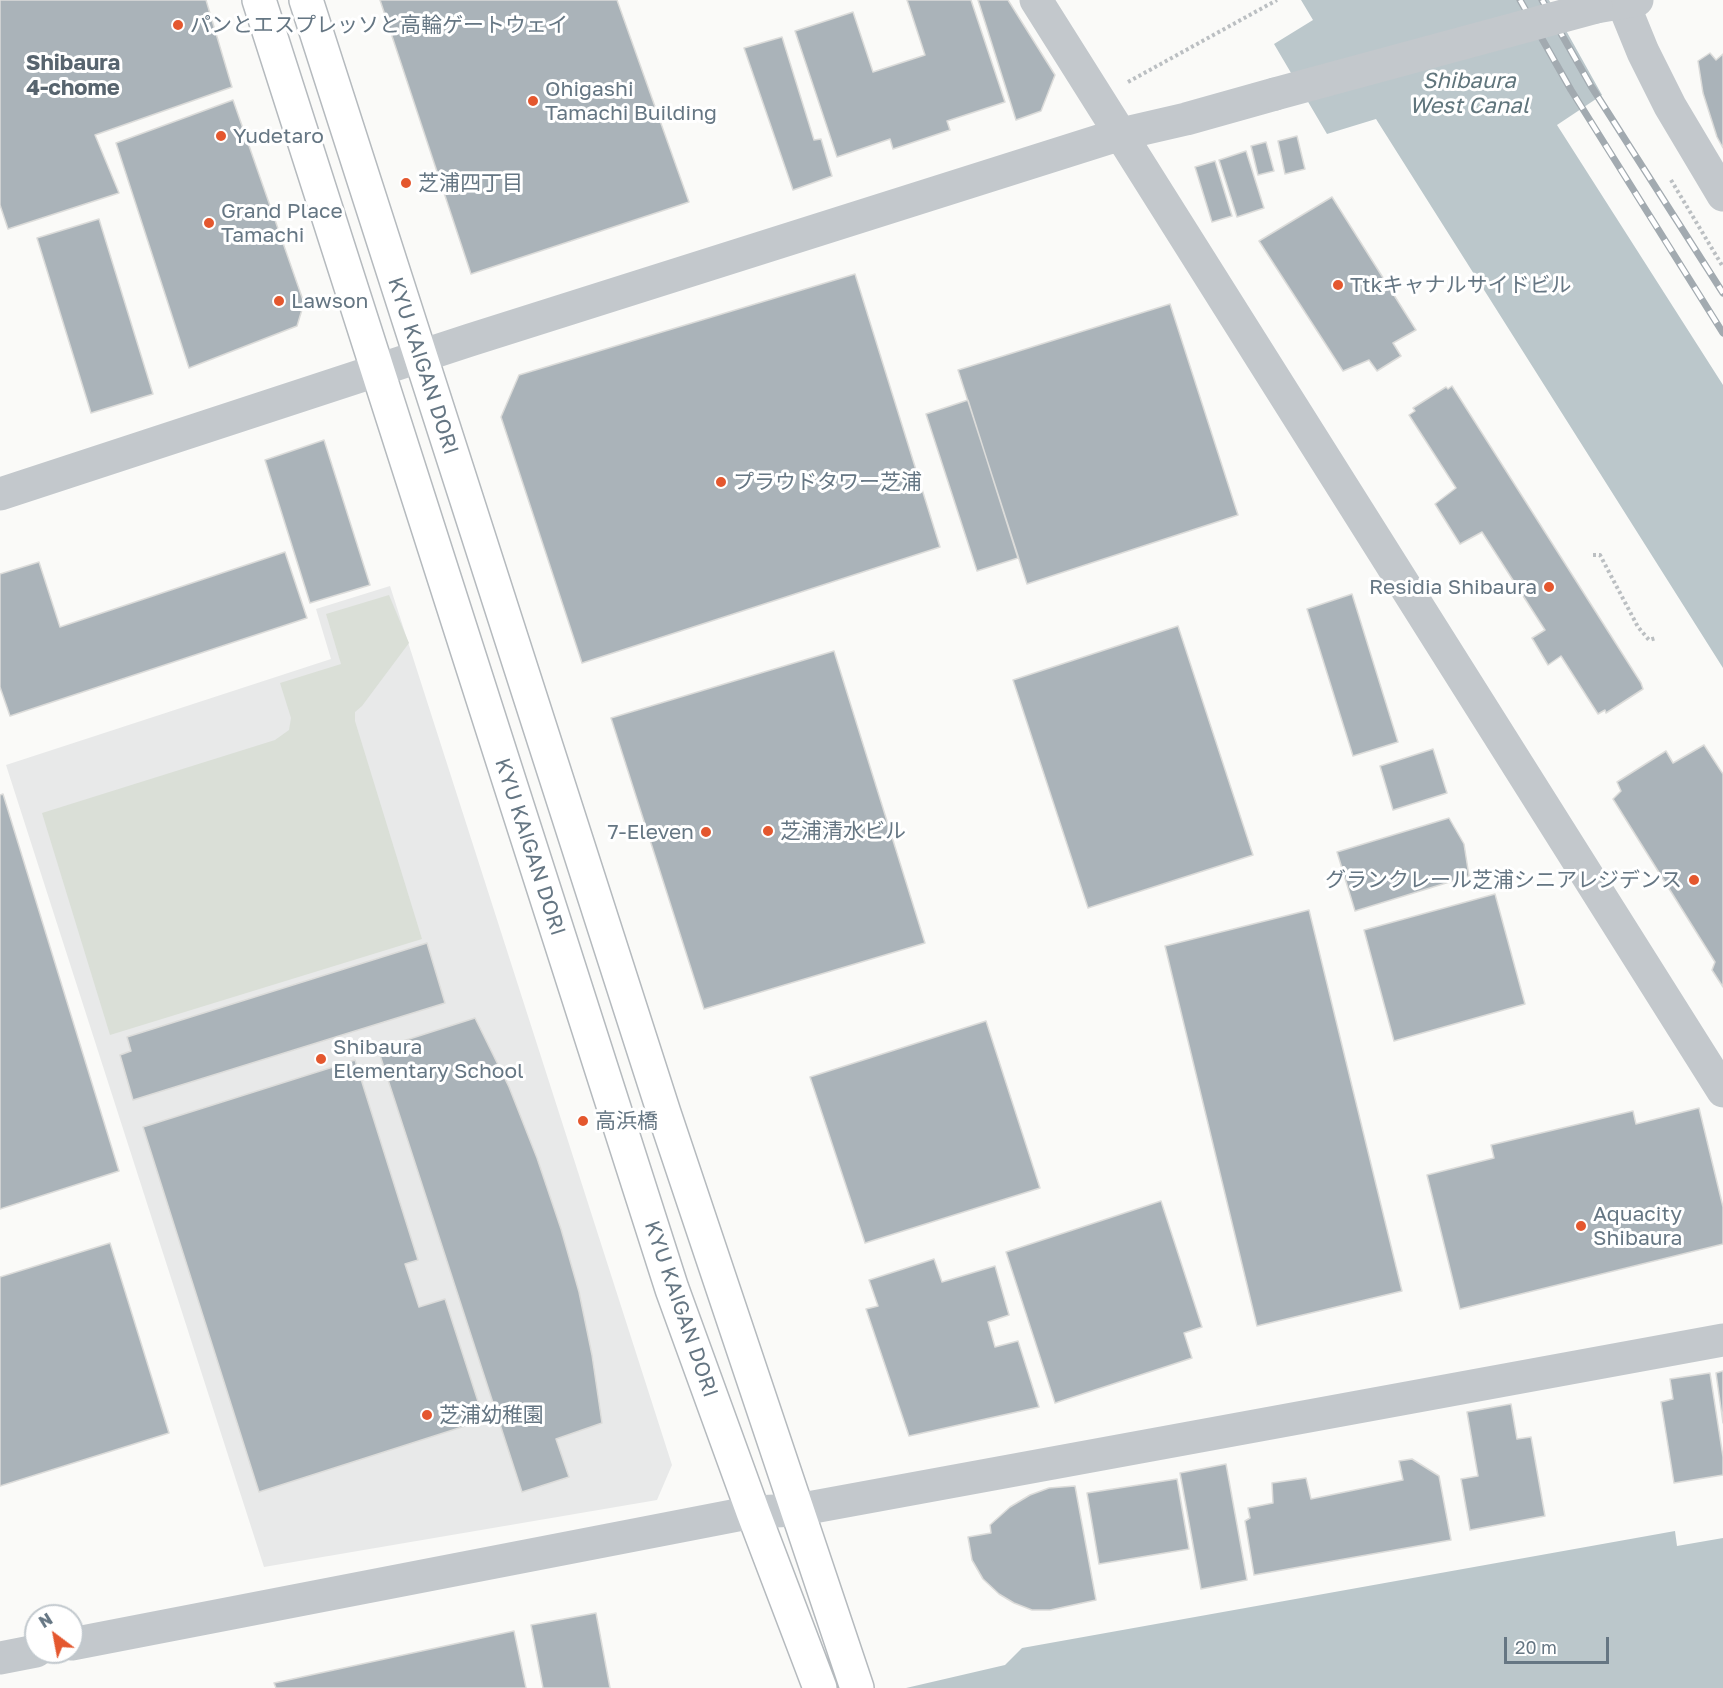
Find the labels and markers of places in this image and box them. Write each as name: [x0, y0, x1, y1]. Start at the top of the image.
place label: パンとエスプレッソと高輪ゲートウェイ: [190, 12, 568, 38]
marker: パンとエスプレッソと高輪ゲートウェイ: [171, 18, 185, 32]
place label: Ohigashi Tamachi Building: [545, 76, 717, 126]
marker: Ohigashi Tamachi Building: [526, 94, 540, 108]
place label: Yudetaro: [233, 123, 324, 149]
marker: Yudetaro: [214, 129, 228, 143]
place label: 芝浦四丁目: [418, 170, 523, 196]
marker: 芝浦四丁目: [399, 176, 413, 190]
place label: Grand Place Tamachi: [221, 198, 343, 248]
marker: Grand Place Tamachi: [202, 216, 216, 230]
place label: Ttkキャナルサイドビル: [1350, 272, 1571, 298]
marker: Ttkキャナルサイドビル: [1331, 278, 1345, 292]
place label: Lawson: [291, 288, 368, 314]
marker: Lawson: [272, 294, 286, 308]
place label: プラウドタワー芝浦: [733, 469, 922, 495]
marker: プラウドタワー芝浦: [714, 475, 728, 489]
place label: Residia Shibaura: [1369, 574, 1537, 600]
marker: Residia Shibaura: [1542, 580, 1556, 594]
place label: 芝浦清水ビル: [780, 818, 906, 844]
place label: 7-Eleven: [607, 819, 694, 845]
marker: 芝浦清水ビル: [761, 824, 775, 838]
marker: 7-Eleven: [699, 825, 713, 839]
place label: グランクレール芝浦シニアレジデンス: [1325, 867, 1682, 893]
marker: グランクレール芝浦シニアレジデンス: [1687, 873, 1701, 887]
place label: Shibaura Elementary School: [333, 1034, 524, 1084]
marker: Shibaura Elementary School: [314, 1052, 328, 1066]
place label: 高浜橋: [595, 1108, 658, 1134]
marker: 高浜橋: [576, 1114, 590, 1128]
place label: Aquacity Shibaura: [1593, 1201, 1682, 1251]
marker: Aquacity Shibaura: [1574, 1219, 1588, 1233]
place label: 芝浦幼稚園: [439, 1402, 544, 1428]
marker: 芝浦幼稚園: [420, 1408, 434, 1422]

